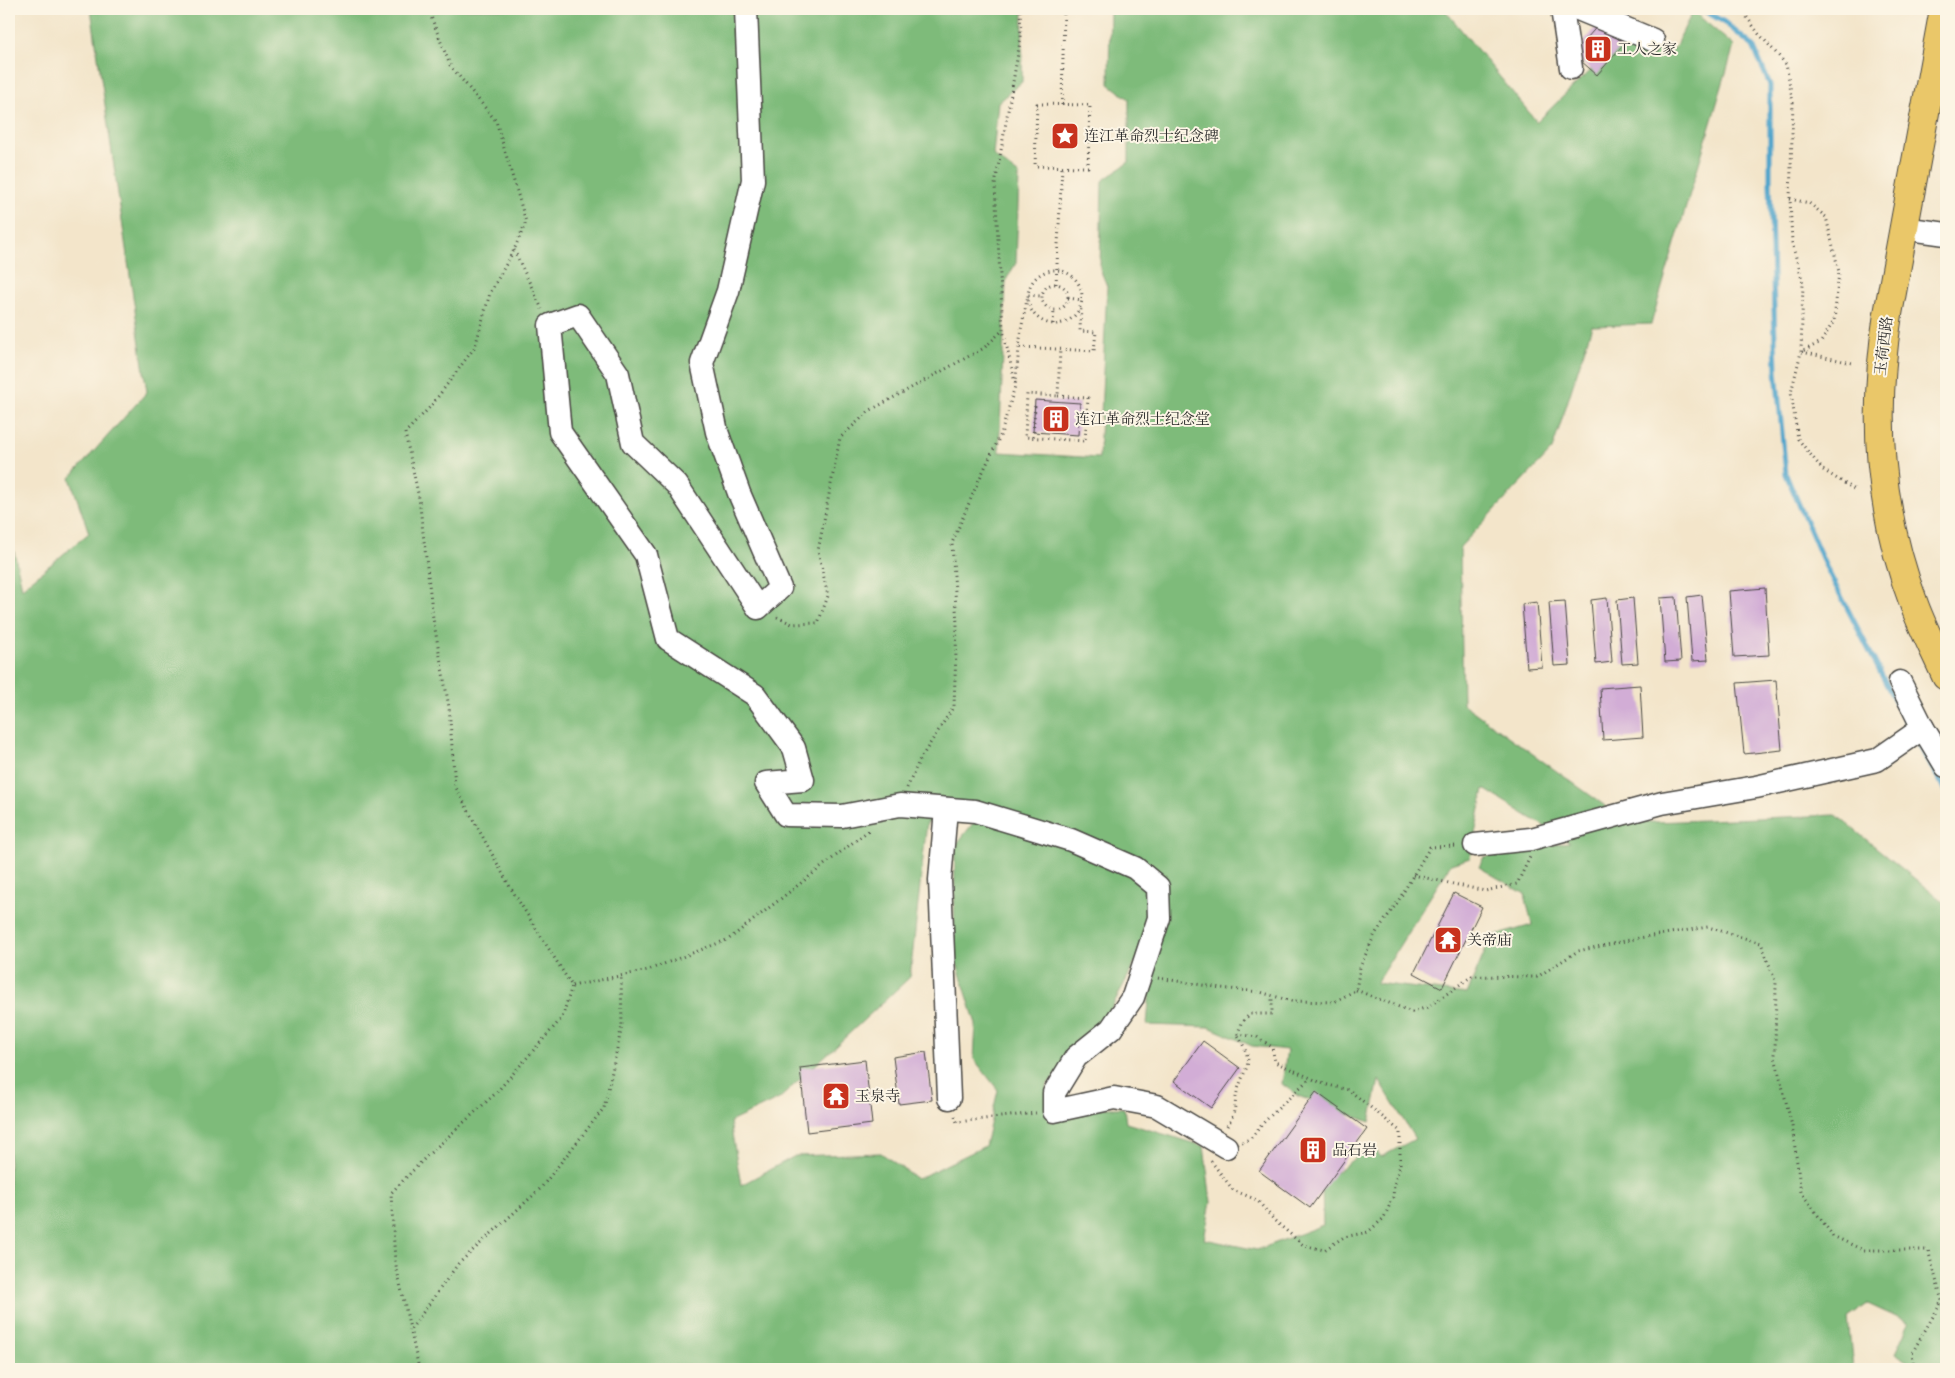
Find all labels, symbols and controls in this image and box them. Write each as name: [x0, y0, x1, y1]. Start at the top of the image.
building icon: 工人之家: [1583, 34, 1613, 64]
place label: 工人之家: [1617, 40, 1677, 59]
place icon: 连江革命烈士纪念碑: [1050, 121, 1080, 151]
place label: 连江革命烈士纪念碑: [1084, 127, 1219, 146]
street label: 玉荷西路: [1871, 315, 1897, 377]
building icon: 连江革命烈士纪念堂: [1041, 404, 1071, 434]
place label: 连江革命烈士纪念堂: [1075, 410, 1210, 429]
temple icon: 关帝庙: [1433, 925, 1463, 955]
place label: 关帝庙: [1467, 931, 1512, 950]
temple icon: 玉泉寺: [821, 1081, 851, 1111]
place label: 玉泉寺: [855, 1087, 900, 1106]
building icon: 品石岩: [1298, 1135, 1328, 1165]
place label: 品石岩: [1332, 1141, 1377, 1160]

